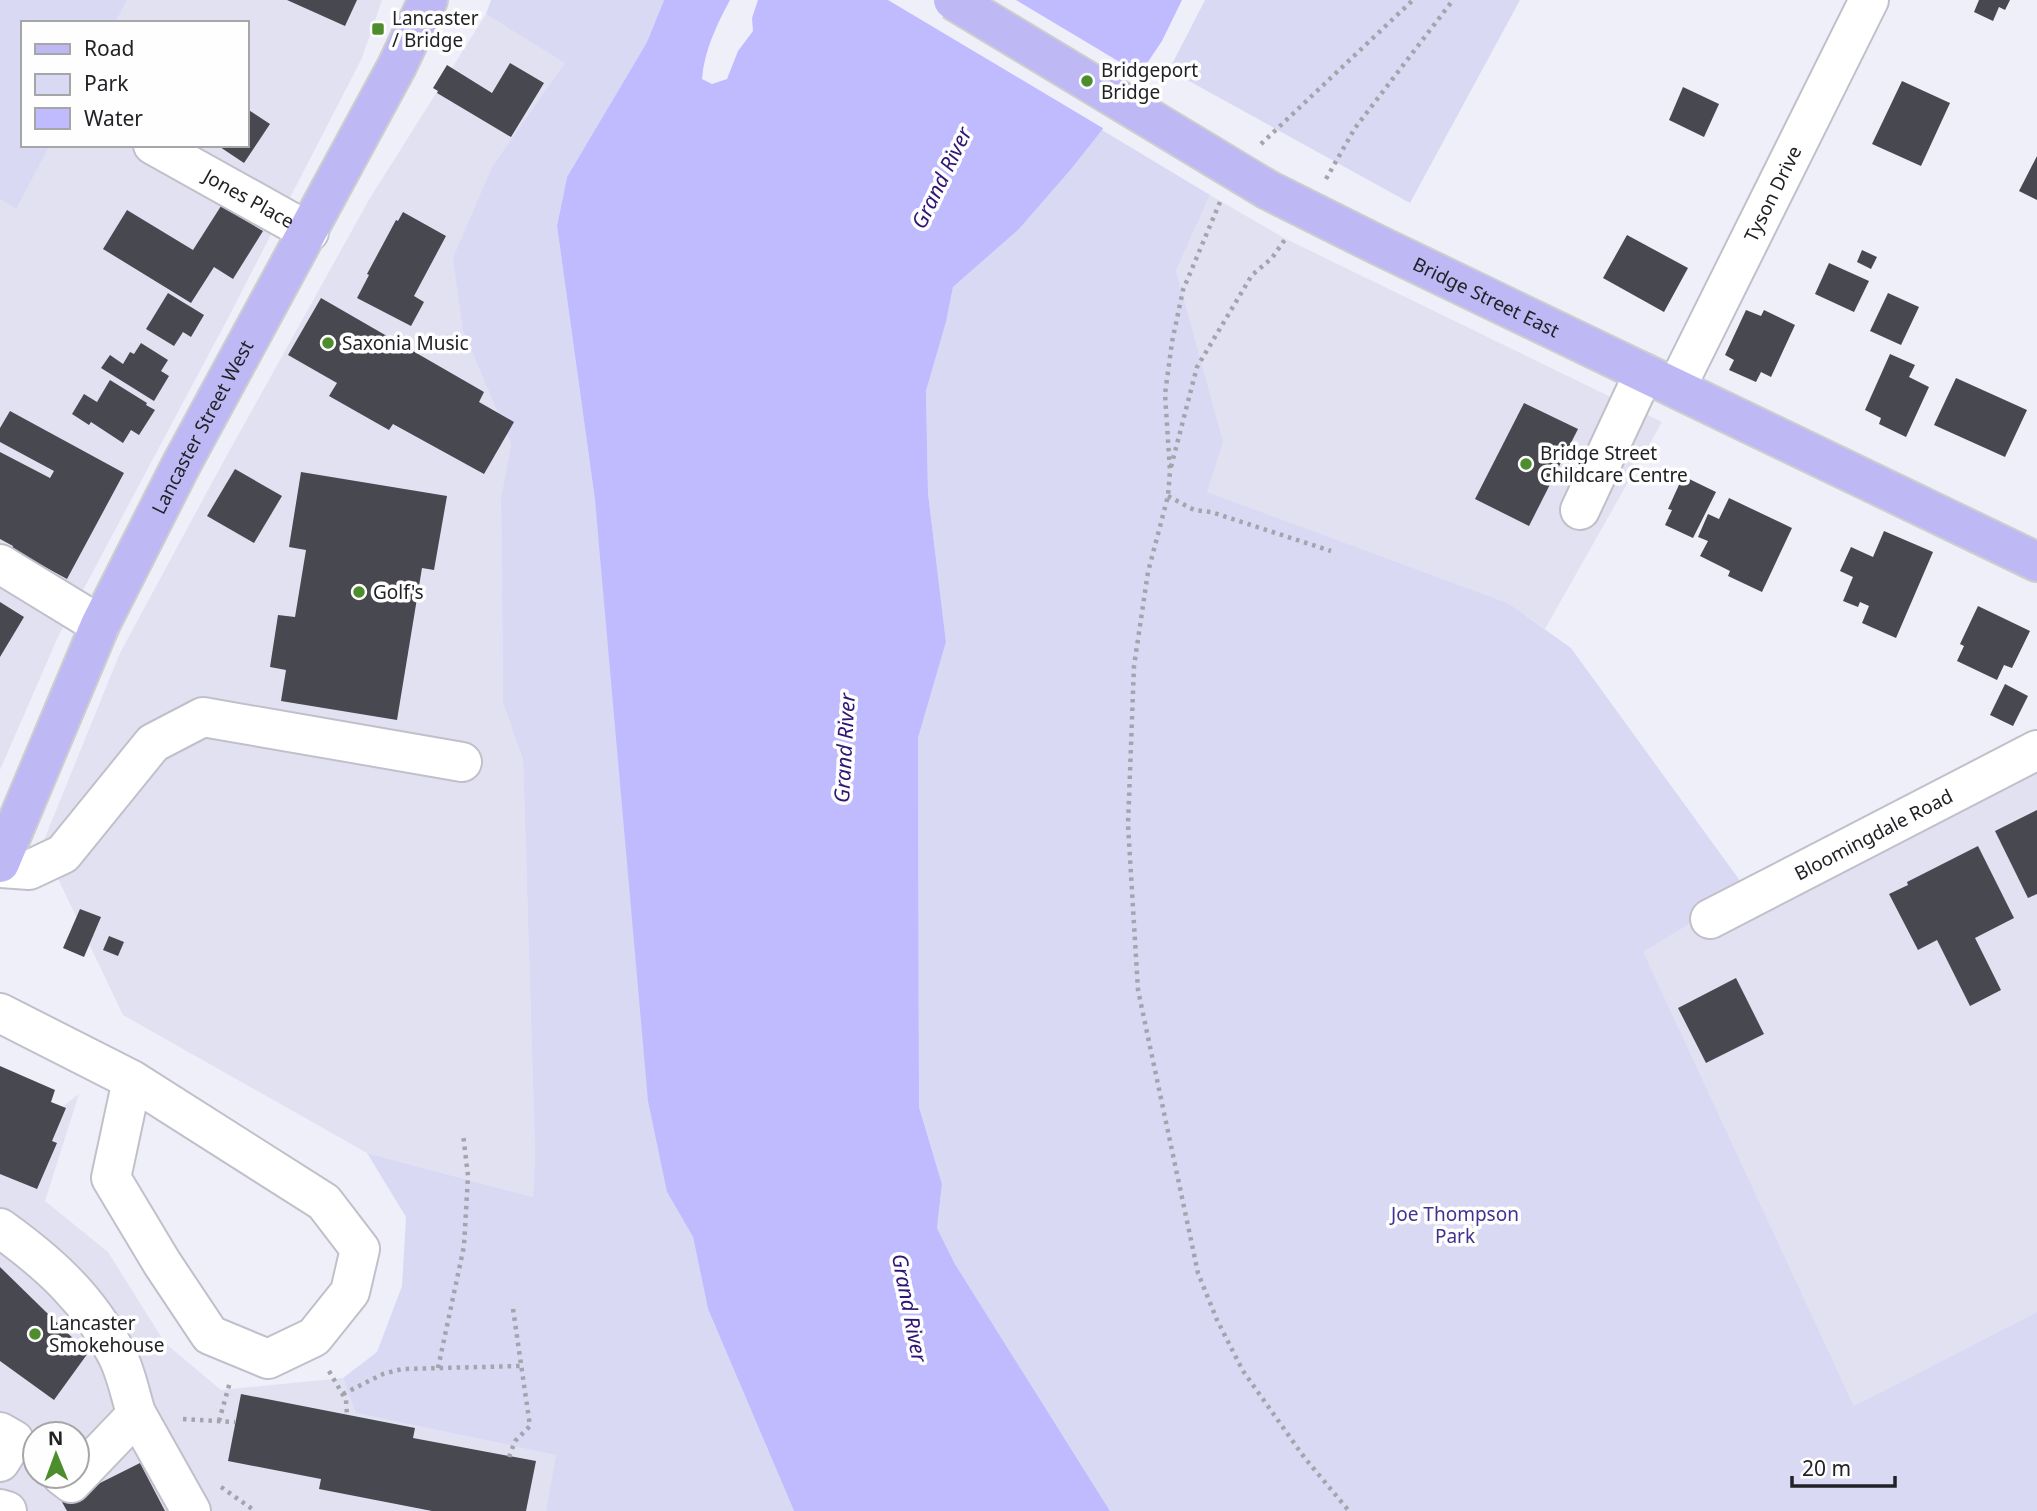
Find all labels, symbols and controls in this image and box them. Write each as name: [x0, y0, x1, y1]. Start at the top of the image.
place label: Lancaster / Bridge: [392, 5, 479, 53]
legend: [21, 21, 248, 147]
marker: Lancaster / Bridge: [370, 21, 386, 37]
text: Road: [84, 34, 134, 62]
place label: Bridgeport Bridge: [1101, 57, 1198, 105]
text: Park: [84, 69, 129, 97]
marker: Bridgeport Bridge: [1079, 73, 1095, 89]
text: Water: [84, 104, 143, 132]
water label: Grand River: [904, 121, 979, 233]
street label: Tyson Drive: [1738, 141, 1807, 246]
street label: Jones Place: [197, 162, 299, 234]
street label: Bridge Street East: [1409, 251, 1564, 343]
place label: Saxonia Music: [342, 330, 469, 356]
street label: Lancaster Street West: [145, 335, 259, 518]
marker: Saxonia Music: [320, 335, 336, 351]
place label: Bridge Street Childcare Centre: [1540, 440, 1688, 488]
marker: Bridge Street Childcare Centre: [1518, 456, 1534, 472]
place label: Golf's: [373, 579, 424, 605]
marker: Golf's: [351, 584, 367, 600]
water label: Grand River: [827, 691, 861, 804]
street label: Bloomingdale Road: [1790, 783, 1957, 886]
park label: Joe Thompson Park: [1389, 1201, 1519, 1249]
water label: Grand River: [886, 1251, 935, 1366]
place label: Lancaster Smokehouse: [49, 1310, 164, 1358]
marker: Lancaster Smokehouse: [27, 1326, 43, 1342]
north arrow: [21, 1420, 91, 1490]
text: N: [48, 1425, 64, 1451]
scale bar: [1792, 1444, 1895, 1488]
text: 20 m: [1802, 1454, 1851, 1482]

